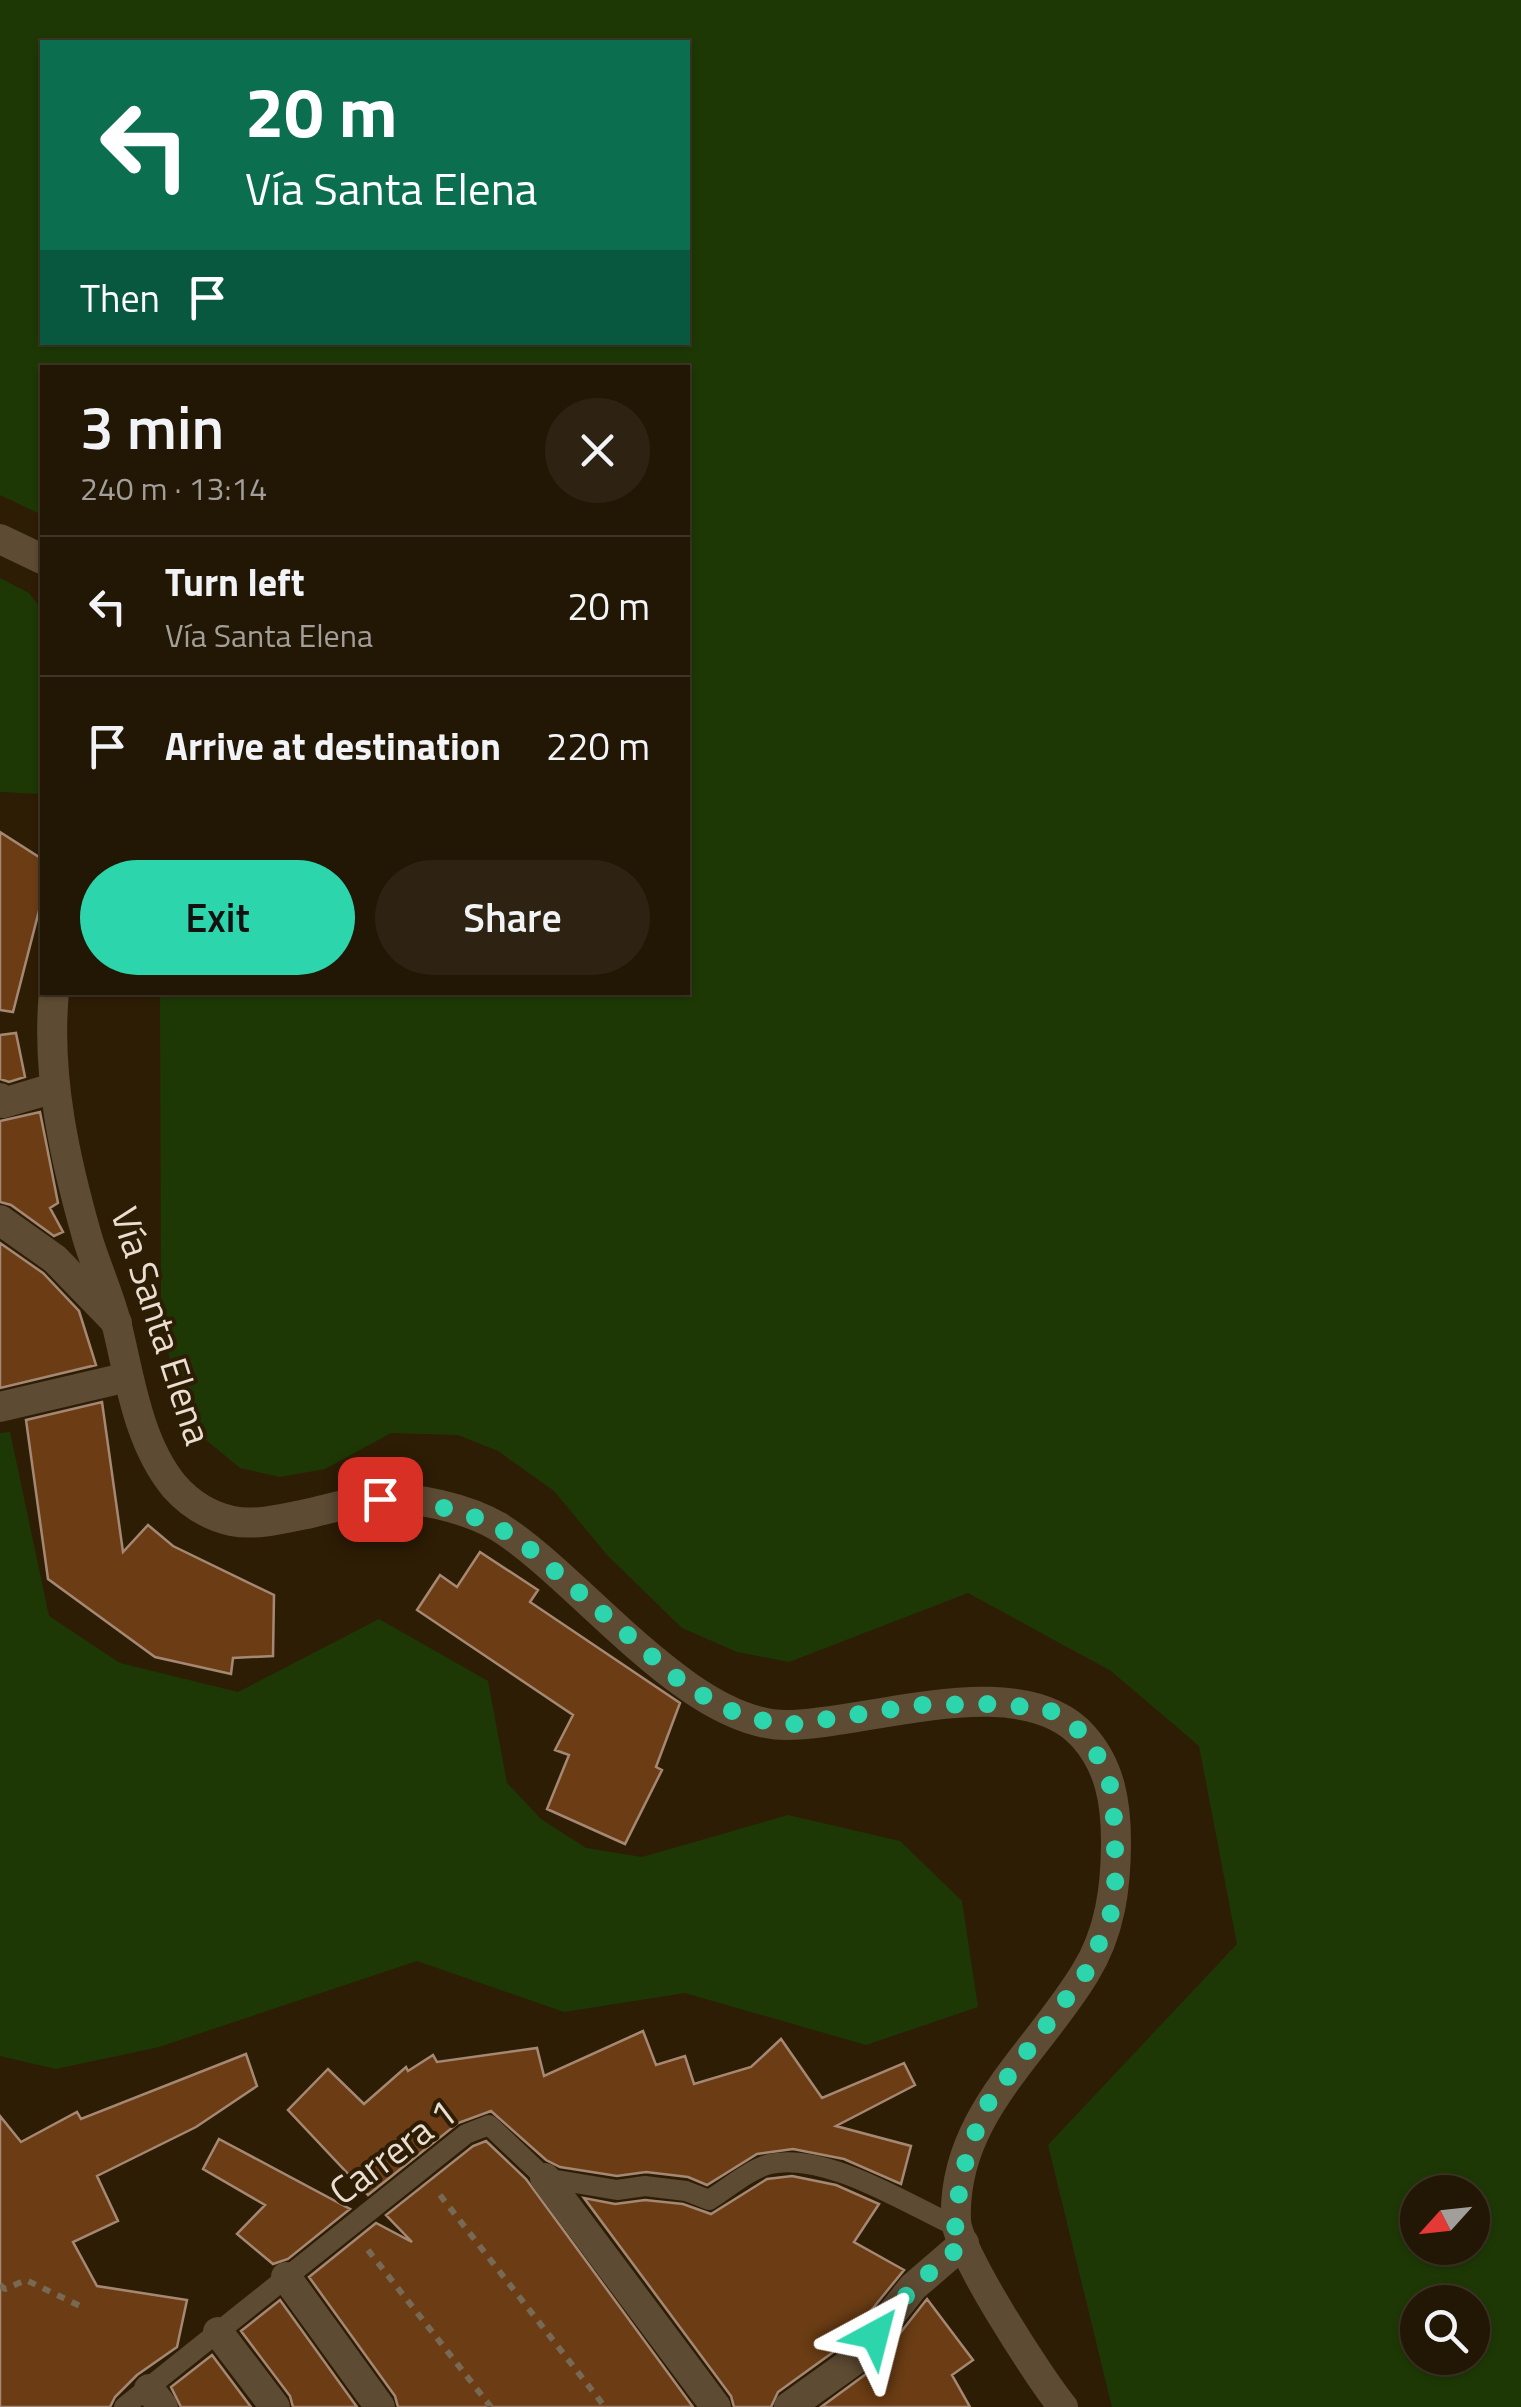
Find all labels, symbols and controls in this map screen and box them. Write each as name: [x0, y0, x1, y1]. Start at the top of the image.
text: 20 m: [245, 58, 398, 164]
icon: left: [80, 80, 210, 210]
text: Vía Santa Elena: [245, 154, 537, 222]
text: Then: [80, 269, 160, 327]
icon: arrive: [180, 270, 235, 325]
text: 3 min: [80, 381, 224, 472]
button: close: [545, 398, 650, 503]
text: 240 m · 13:14: [80, 464, 267, 512]
text: Turn left: [165, 553, 305, 611]
text: 20 m: [567, 577, 650, 635]
icon: left: [80, 579, 135, 634]
text: Vía Santa Elena: [165, 611, 373, 659]
text: Arrive at destination: [165, 717, 501, 775]
text: 220 m: [546, 717, 650, 775]
icon: arrive: [80, 719, 135, 774]
button: Exit: [80, 860, 355, 975]
button: Share: [375, 860, 650, 975]
street label: Vía Santa Elena: [96, 1199, 228, 1452]
pin: [338, 1457, 423, 1542]
icon: arrive: [353, 1472, 408, 1527]
street label: Carrera 1: [316, 2084, 468, 2218]
north arrow: [1400, 2175, 1490, 2265]
map controls: [1400, 2175, 1490, 2375]
position arrow: [823, 2283, 927, 2387]
button: search: [1400, 2285, 1490, 2375]

